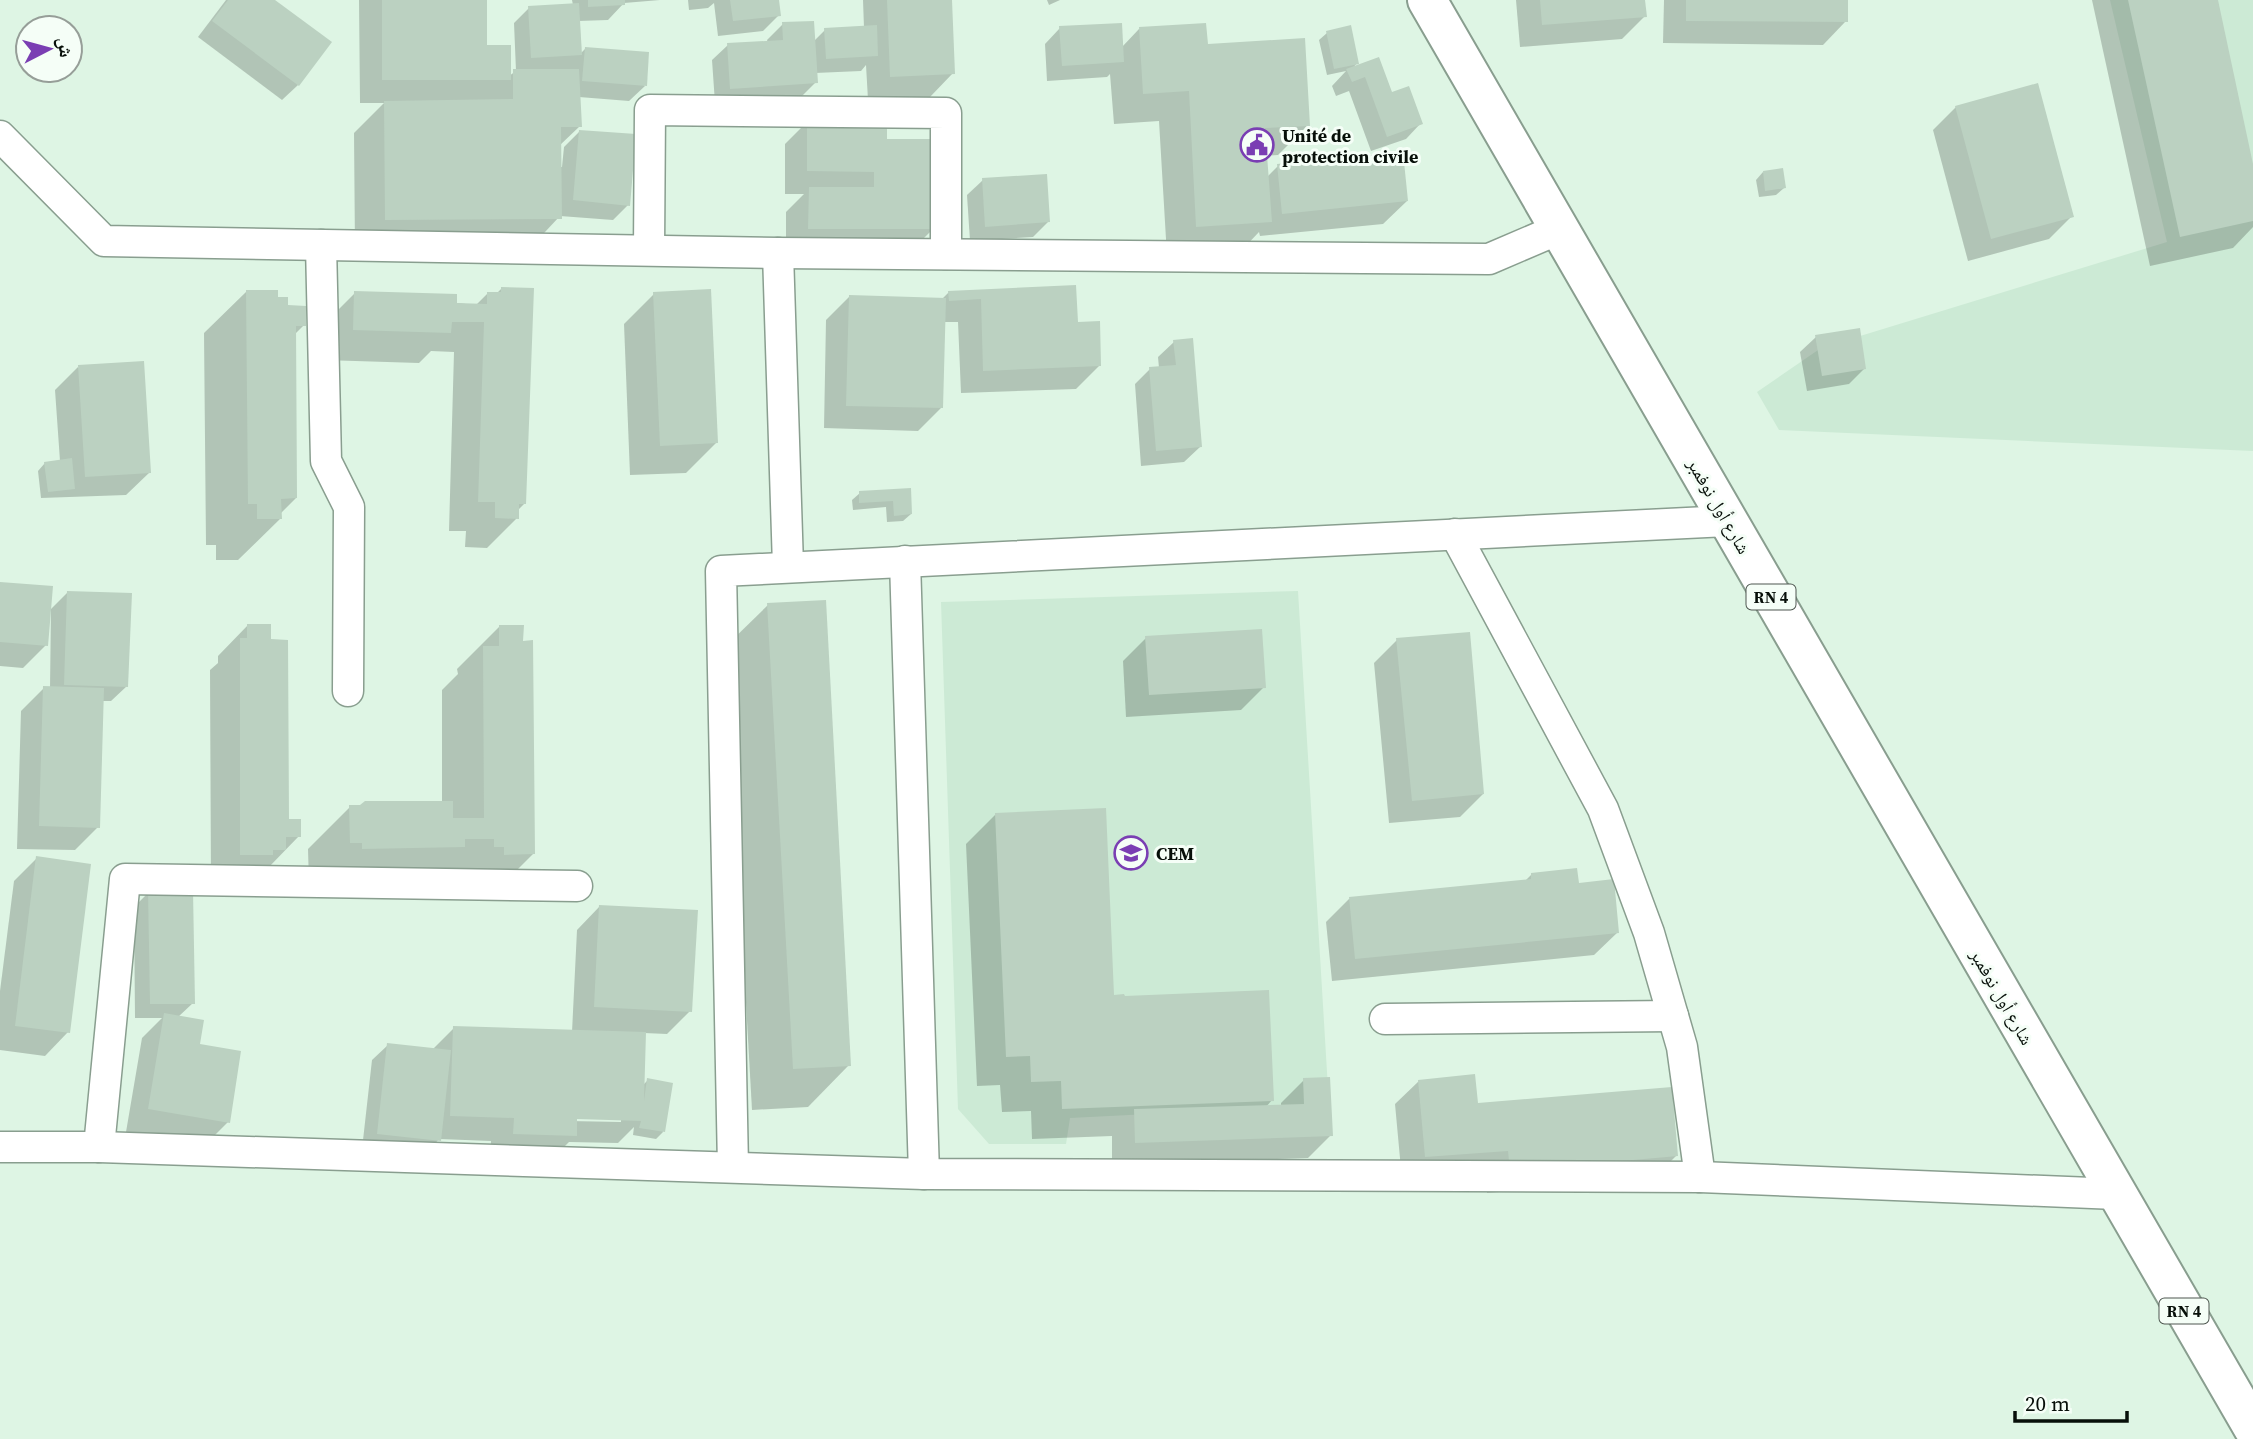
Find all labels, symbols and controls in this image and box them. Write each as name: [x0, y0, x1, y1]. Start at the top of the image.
north arrow: [14, 14, 84, 84]
text: ش: [52, 36, 80, 59]
place label: Unité de protection civile: [1282, 123, 1418, 169]
public building icon: Unité de protection civile: [1238, 126, 1276, 164]
street label: شارع أول نوفمبر: [1681, 453, 1757, 559]
road number: RN 4: [1746, 584, 1796, 610]
school or university icon: CEM: [1112, 834, 1150, 872]
place label: CEM: [1156, 841, 1194, 866]
street label: شارع أول نوفمبر: [1964, 944, 2040, 1050]
road number: RN 4: [2160, 1298, 2208, 1324]
scale bar: [2015, 1380, 2127, 1424]
text: 20 m: [2025, 1389, 2070, 1418]

